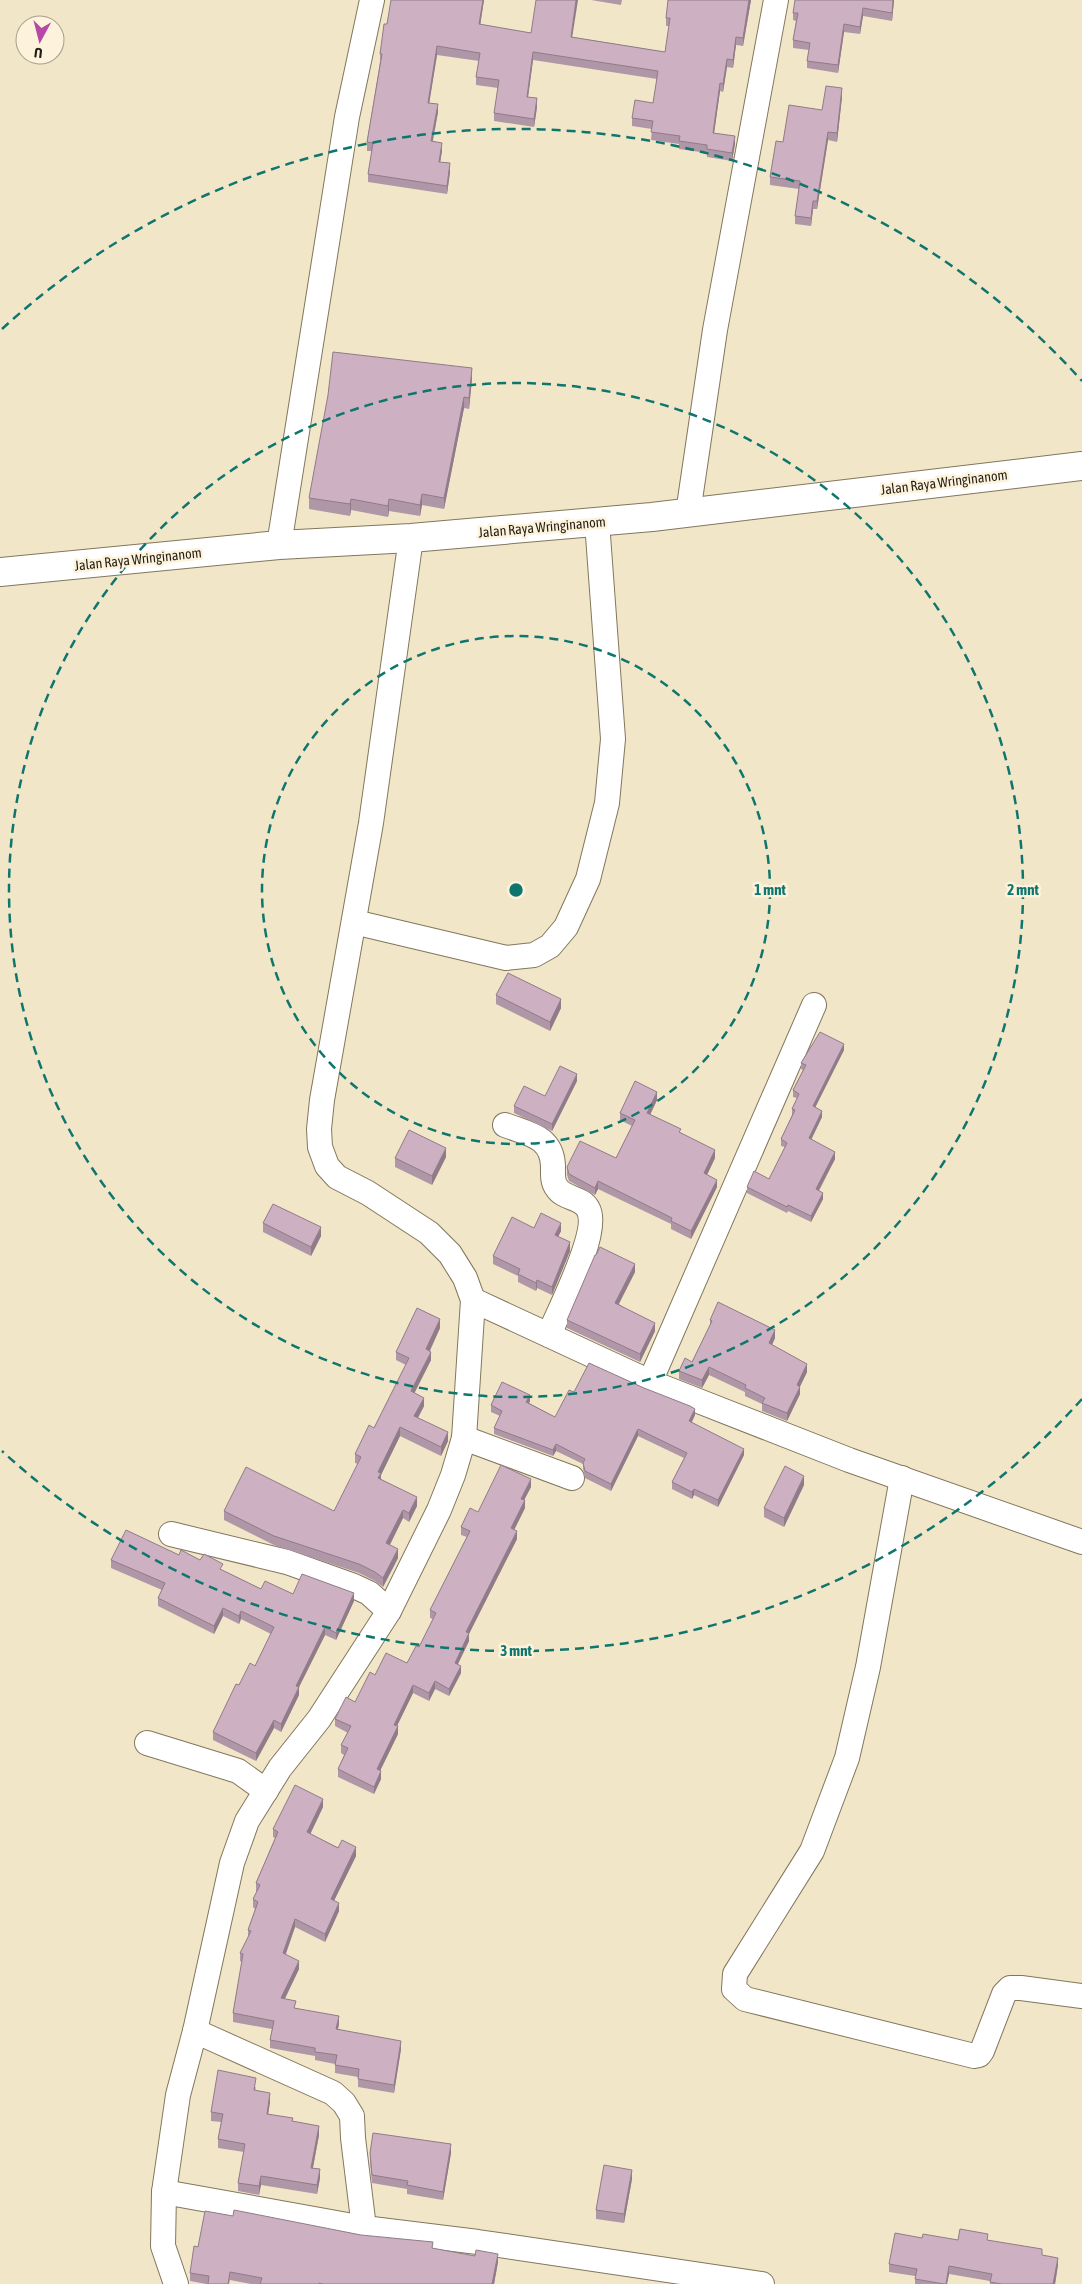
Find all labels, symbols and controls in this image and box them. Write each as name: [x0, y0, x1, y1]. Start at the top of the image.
north arrow: [15, 15, 65, 65]
text: U: [33, 44, 43, 61]
street label: Jalan Raya Wringinanom: [880, 466, 1008, 498]
street label: Jalan Raya Wringinanom: [478, 513, 606, 541]
street label: Jalan Raya Wringinanom: [74, 544, 202, 574]
centre of rings: [507, 881, 525, 899]
text: 1 mnt: [754, 881, 786, 898]
text: 2 mnt: [1007, 881, 1039, 898]
text: 3 mnt: [500, 1642, 532, 1659]

